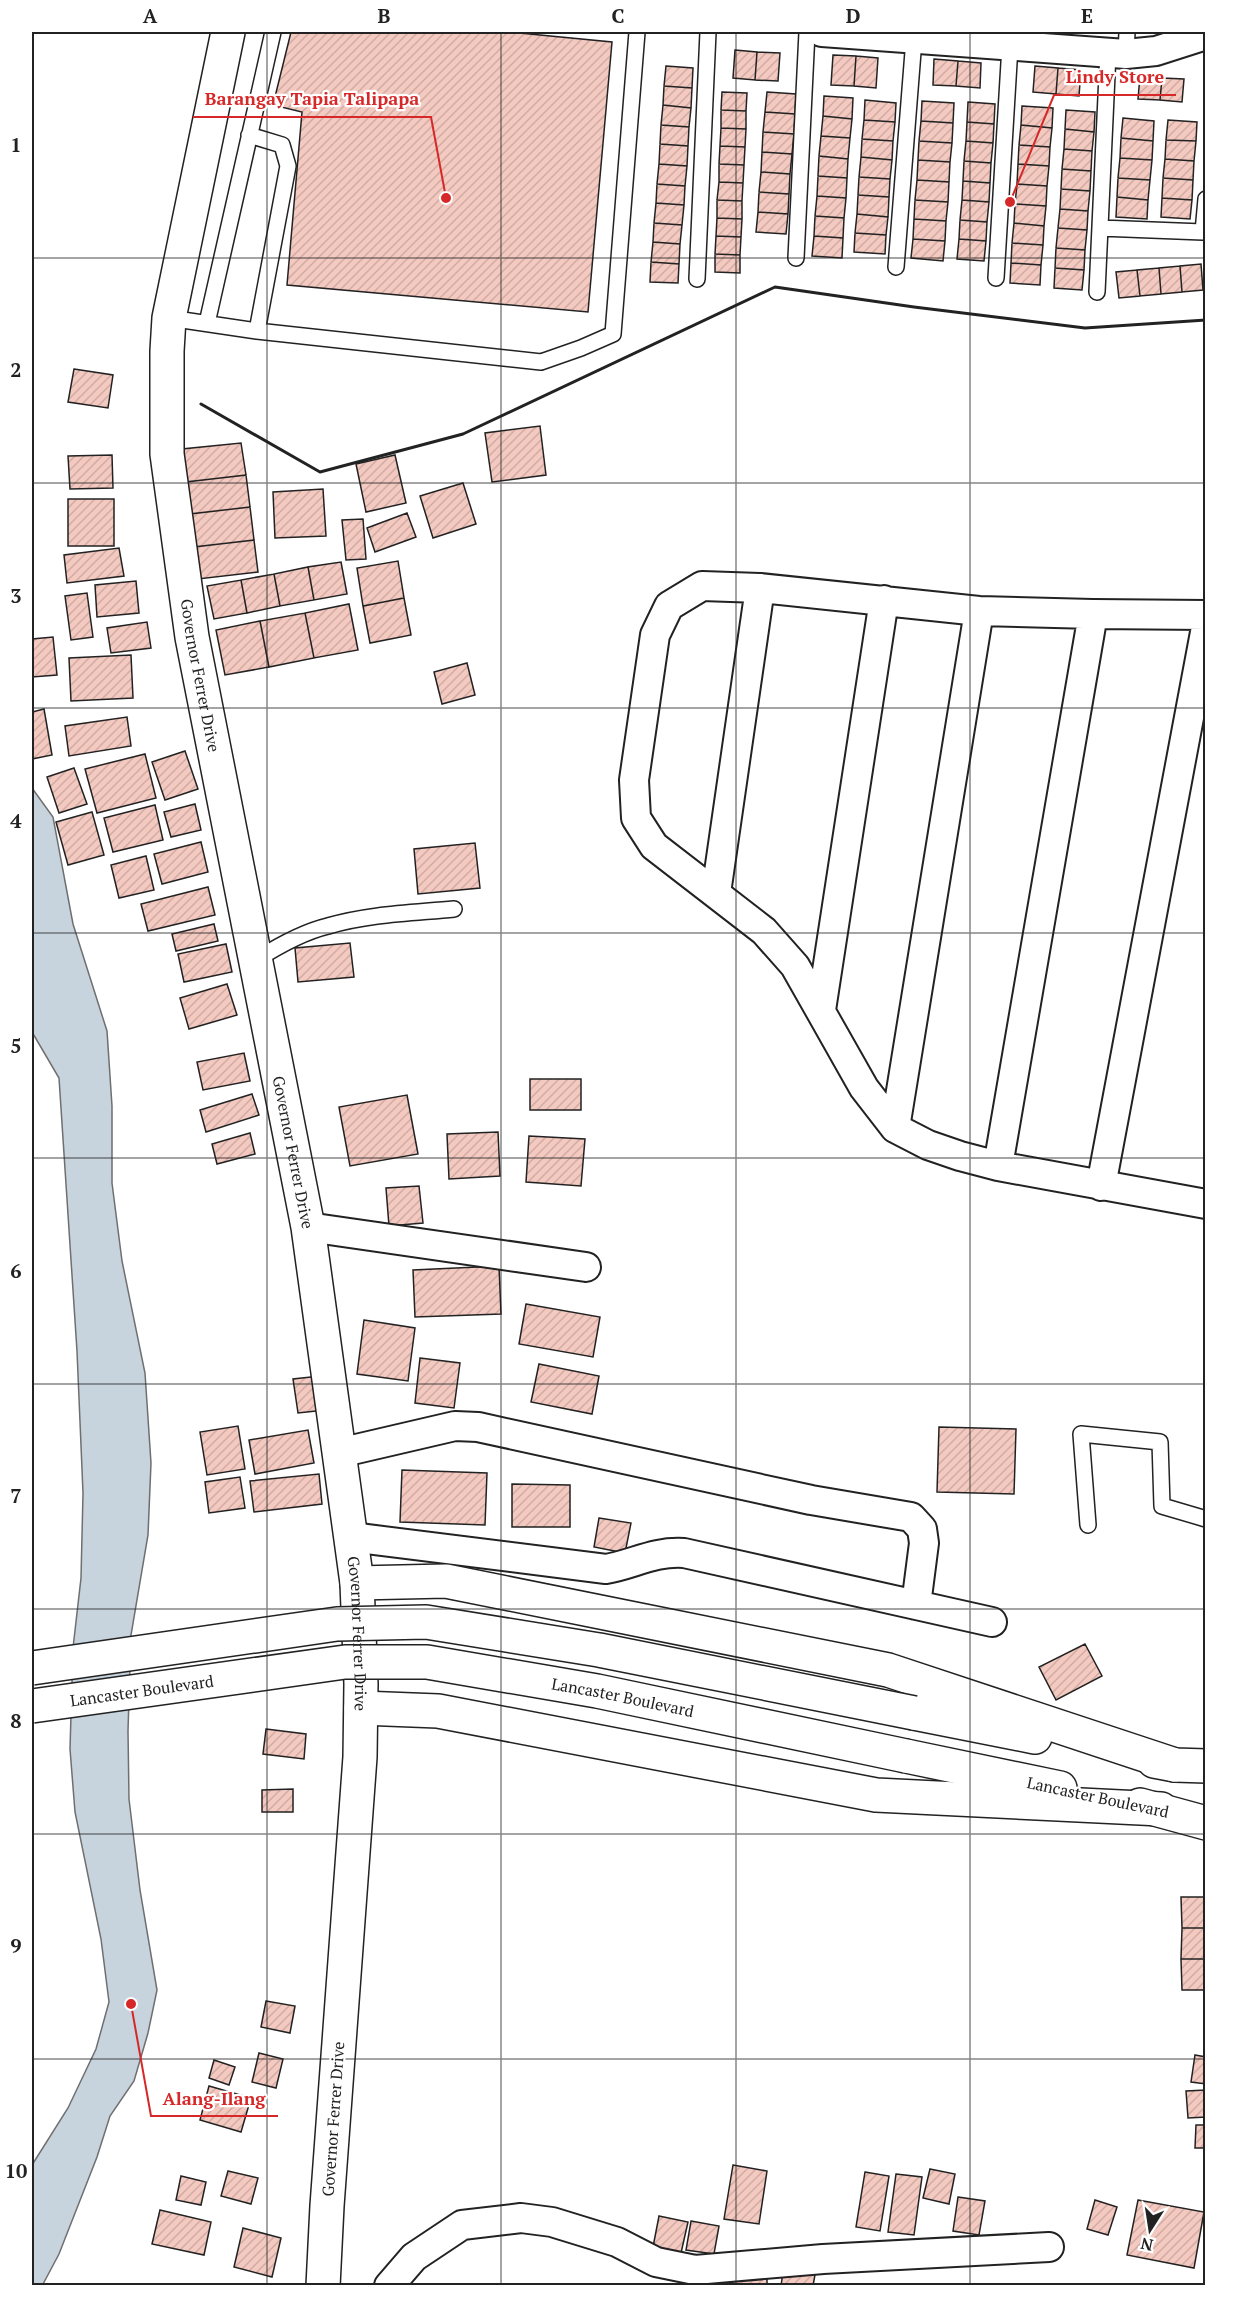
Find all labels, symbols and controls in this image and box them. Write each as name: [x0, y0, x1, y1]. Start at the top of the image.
text: A: [143, 2, 158, 29]
text: B: [378, 2, 391, 29]
text: C: [611, 2, 625, 29]
text: D: [846, 2, 860, 29]
text: E: [1081, 2, 1093, 29]
callout: Lindy Store: [1054, 59, 1176, 95]
text: Lindy Store: [1066, 64, 1165, 88]
callout: Barangay Tapia Talipapa: [193, 81, 431, 117]
text: Barangay Tapia Talipapa: [205, 86, 419, 110]
text: 1: [10, 131, 22, 158]
text: 2: [10, 356, 22, 383]
text: 3: [10, 582, 22, 609]
street label: Governor Ferrer Drive: [176, 597, 225, 754]
text: 4: [10, 807, 22, 834]
text: 5: [10, 1032, 22, 1059]
street label: Governor Ferrer Drive: [268, 1074, 319, 1231]
text: 6: [10, 1257, 22, 1284]
text: 7: [10, 1482, 22, 1509]
street label: Governor Ferrer Drive: [342, 1555, 372, 1711]
street label: Lancaster Boulevard: [69, 1670, 215, 1712]
street label: Lancaster Boulevard: [550, 1672, 696, 1722]
text: 8: [10, 1707, 22, 1734]
street label: Lancaster Boulevard: [1025, 1771, 1171, 1823]
text: 9: [10, 1932, 22, 1959]
street label: Governor Ferrer Drive: [317, 2041, 349, 2197]
callout: Alang-Ilang: [151, 2080, 278, 2116]
text: Alang-Ilang: [163, 2086, 266, 2110]
text: 10: [5, 2157, 27, 2184]
north arrow: [1120, 2200, 1180, 2260]
text: N: [1139, 2233, 1155, 2257]

